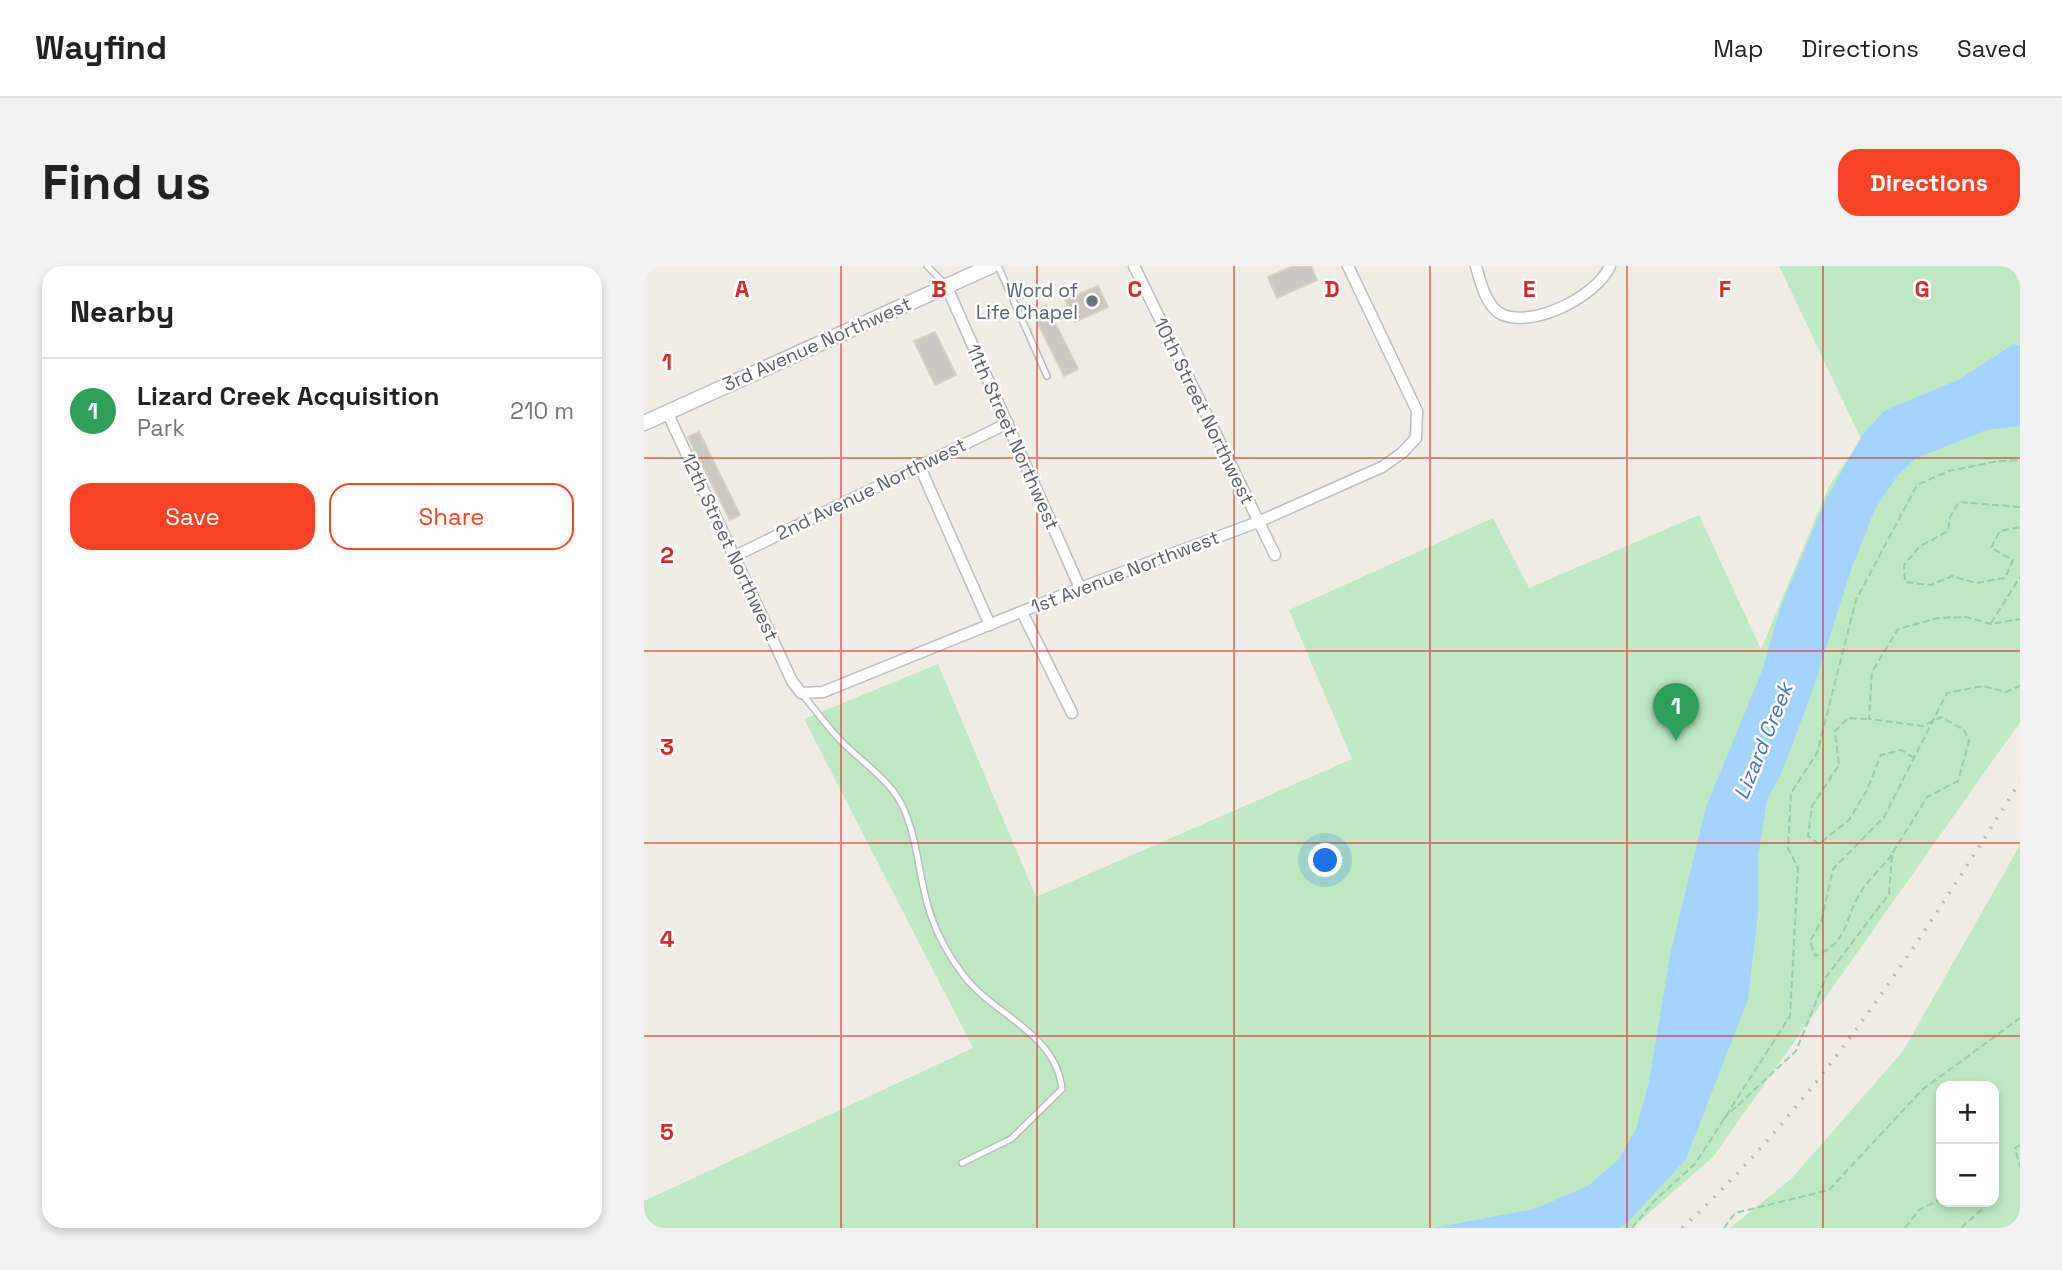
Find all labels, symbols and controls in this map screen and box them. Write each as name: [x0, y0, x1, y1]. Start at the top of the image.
text: Wayfind: [35, 27, 167, 69]
text: Map: [1713, 33, 1763, 64]
text: Directions: [1801, 33, 1919, 64]
text: Saved: [1957, 33, 2027, 64]
button: Directions: [1838, 149, 2020, 216]
text: Find us: [42, 151, 211, 213]
text: A: [735, 274, 750, 304]
text: B: [931, 274, 947, 304]
text: C: [1128, 274, 1142, 304]
text: D: [1324, 274, 1340, 304]
text: E: [1523, 274, 1535, 304]
text: F: [1719, 274, 1731, 304]
text: G: [1914, 274, 1930, 304]
place label: Word of Life Chapel: [976, 278, 1078, 325]
street label: 3rd Avenue Northwest: [719, 291, 915, 397]
text: Nearby: [70, 292, 174, 331]
marker: Word of Life Chapel: [1084, 293, 1100, 309]
street label: 10th Street Northwest: [1148, 313, 1260, 509]
street label: 11th Street Northwest: [961, 340, 1065, 534]
text: 1: [662, 347, 672, 377]
text: Lizard Creek Acquisition: [137, 379, 440, 413]
text: 1: [88, 396, 98, 426]
text: 210 m: [510, 396, 574, 426]
text: Park: [137, 413, 185, 443]
street label: 2nd Avenue Northwest: [772, 432, 970, 546]
street label: 12th Street Northwest: [676, 449, 784, 645]
button: Save: [70, 483, 315, 550]
button: Share: [329, 483, 574, 550]
street label: 1st Avenue Northwest: [1027, 525, 1223, 619]
text: 2: [660, 540, 674, 570]
water label: Lizard Creek: [1727, 676, 1800, 803]
pin: 1: [1653, 683, 1699, 741]
text: 3: [660, 732, 674, 762]
your location: [1308, 843, 1342, 877]
text: 4: [660, 924, 675, 954]
map controls: [1936, 1081, 1999, 1207]
button: +: [1936, 1081, 1999, 1144]
text: 5: [660, 1117, 674, 1147]
button: −: [1936, 1144, 1999, 1207]

